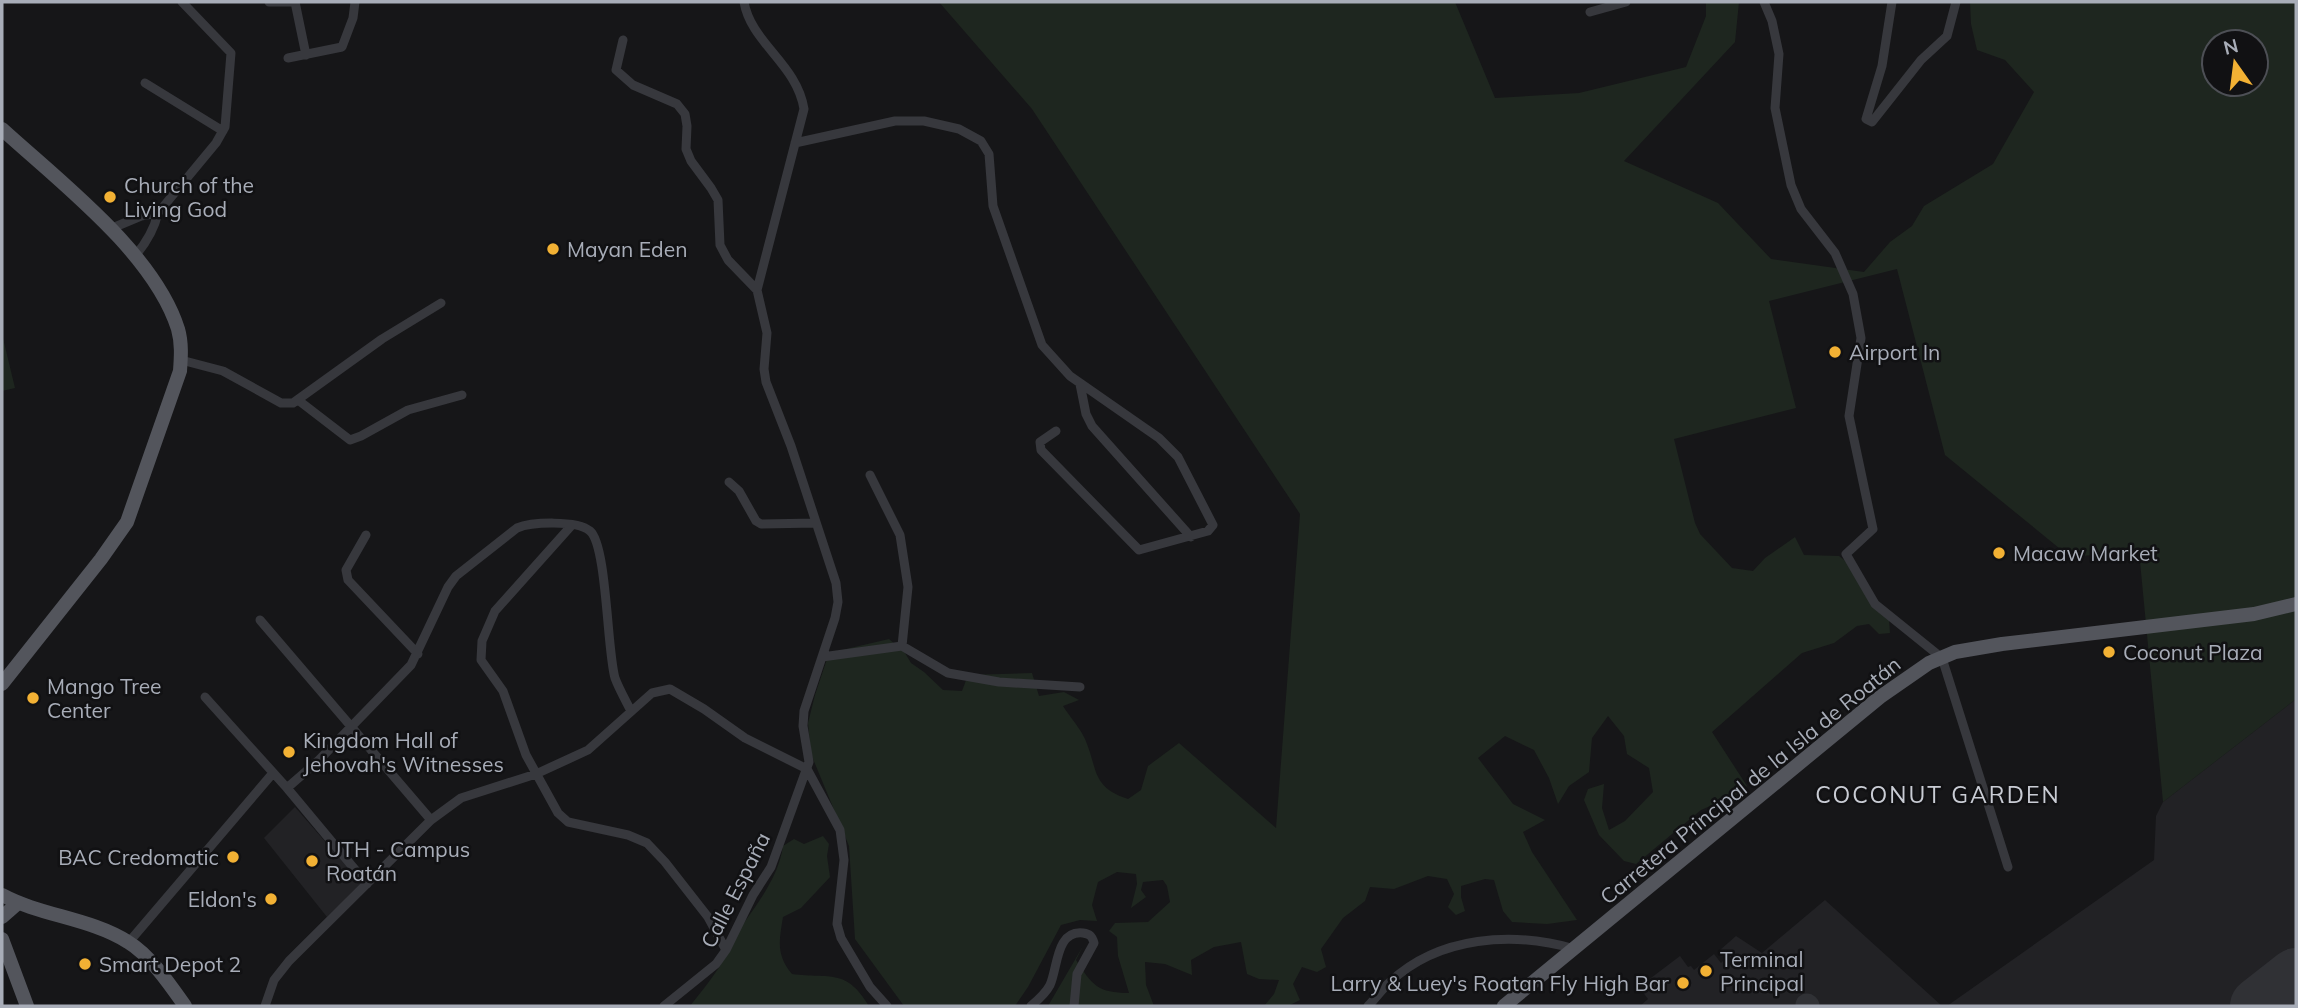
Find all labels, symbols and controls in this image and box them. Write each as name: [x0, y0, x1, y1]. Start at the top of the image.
north arrow: [2200, 28, 2270, 98]
text: N: [2221, 33, 2241, 60]
place label: Church of the Living God: [124, 172, 254, 222]
marker: Church of the Living God: [102, 189, 118, 205]
place label: Mayan Eden: [567, 236, 687, 262]
marker: Mayan Eden: [545, 241, 561, 257]
place label: Airport In: [1849, 339, 1940, 365]
marker: Airport In: [1827, 344, 1843, 360]
place label: Macaw Market: [2013, 540, 2158, 566]
marker: Macaw Market: [1991, 545, 2007, 561]
place label: Coconut Plaza: [2123, 639, 2263, 665]
marker: Coconut Plaza: [2101, 644, 2117, 660]
street label: Carretera Principal de la Isla de Roatán: [1595, 651, 1905, 909]
place label: Mango Tree Center: [47, 673, 161, 723]
marker: Mango Tree Center: [25, 690, 41, 706]
place label: Kingdom Hall of Jehovah's Witnesses: [303, 727, 504, 777]
marker: Kingdom Hall of Jehovah's Witnesses: [281, 744, 297, 760]
district label: COCONUT GARDEN: [1815, 780, 2061, 809]
street label: Calle España: [695, 828, 775, 952]
place label: UTH - Campus Roatán: [326, 836, 470, 886]
place label: BAC Credomatic: [58, 844, 219, 870]
marker: BAC Credomatic: [225, 849, 241, 865]
marker: UTH - Campus Roatán: [304, 853, 320, 869]
place label: Eldon's: [188, 886, 257, 912]
marker: Eldon's: [263, 891, 279, 907]
place label: Terminal Principal: [1720, 946, 1804, 996]
place label: Smart Depot 2: [99, 951, 241, 977]
marker: Smart Depot 2: [77, 956, 93, 972]
marker: Terminal Principal: [1698, 963, 1714, 979]
place label: Larry & Luey's Roatan Fly High Bar: [1330, 970, 1669, 996]
marker: Larry & Luey's Roatan Fly High Bar: [1675, 975, 1691, 991]

